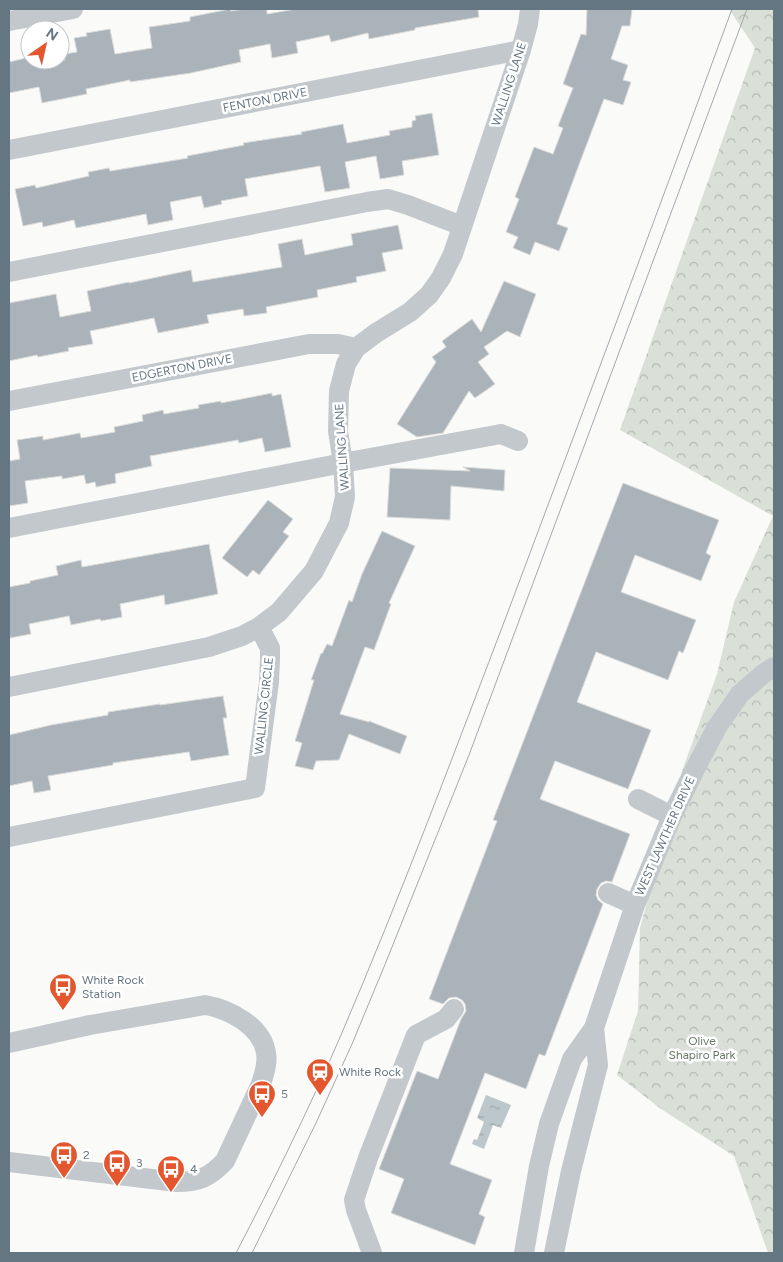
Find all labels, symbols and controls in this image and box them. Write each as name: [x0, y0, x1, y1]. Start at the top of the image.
north arrow: [20, 20, 70, 70]
text: N: [43, 25, 61, 45]
street label: WALLING LANE: [489, 40, 529, 128]
street label: FENTON DRIVE: [222, 85, 308, 115]
street label: EDGERTON DRIVE: [131, 351, 233, 385]
street label: WALLING LANE: [332, 403, 352, 491]
street label: WALLING CIRCLE: [252, 657, 276, 755]
street label: WEST LAWTHER DRIVE: [632, 774, 698, 898]
bus stop icon: White Rock Station: [48, 972, 78, 1011]
place label: White Rock Station: [82, 973, 144, 1001]
park label: Olive Shapiro Park: [669, 1034, 736, 1062]
station icon: White Rock: [305, 1057, 335, 1096]
place label: White Rock: [339, 1065, 401, 1079]
bus stop icon: 5: [247, 1079, 277, 1118]
place label: 5: [281, 1087, 288, 1101]
bus stop icon: 2: [49, 1140, 79, 1179]
place label: 2: [83, 1148, 90, 1162]
bus stop icon: 3: [102, 1148, 132, 1187]
bus stop icon: 4: [156, 1154, 186, 1193]
place label: 3: [136, 1156, 143, 1170]
place label: 4: [190, 1162, 198, 1176]

